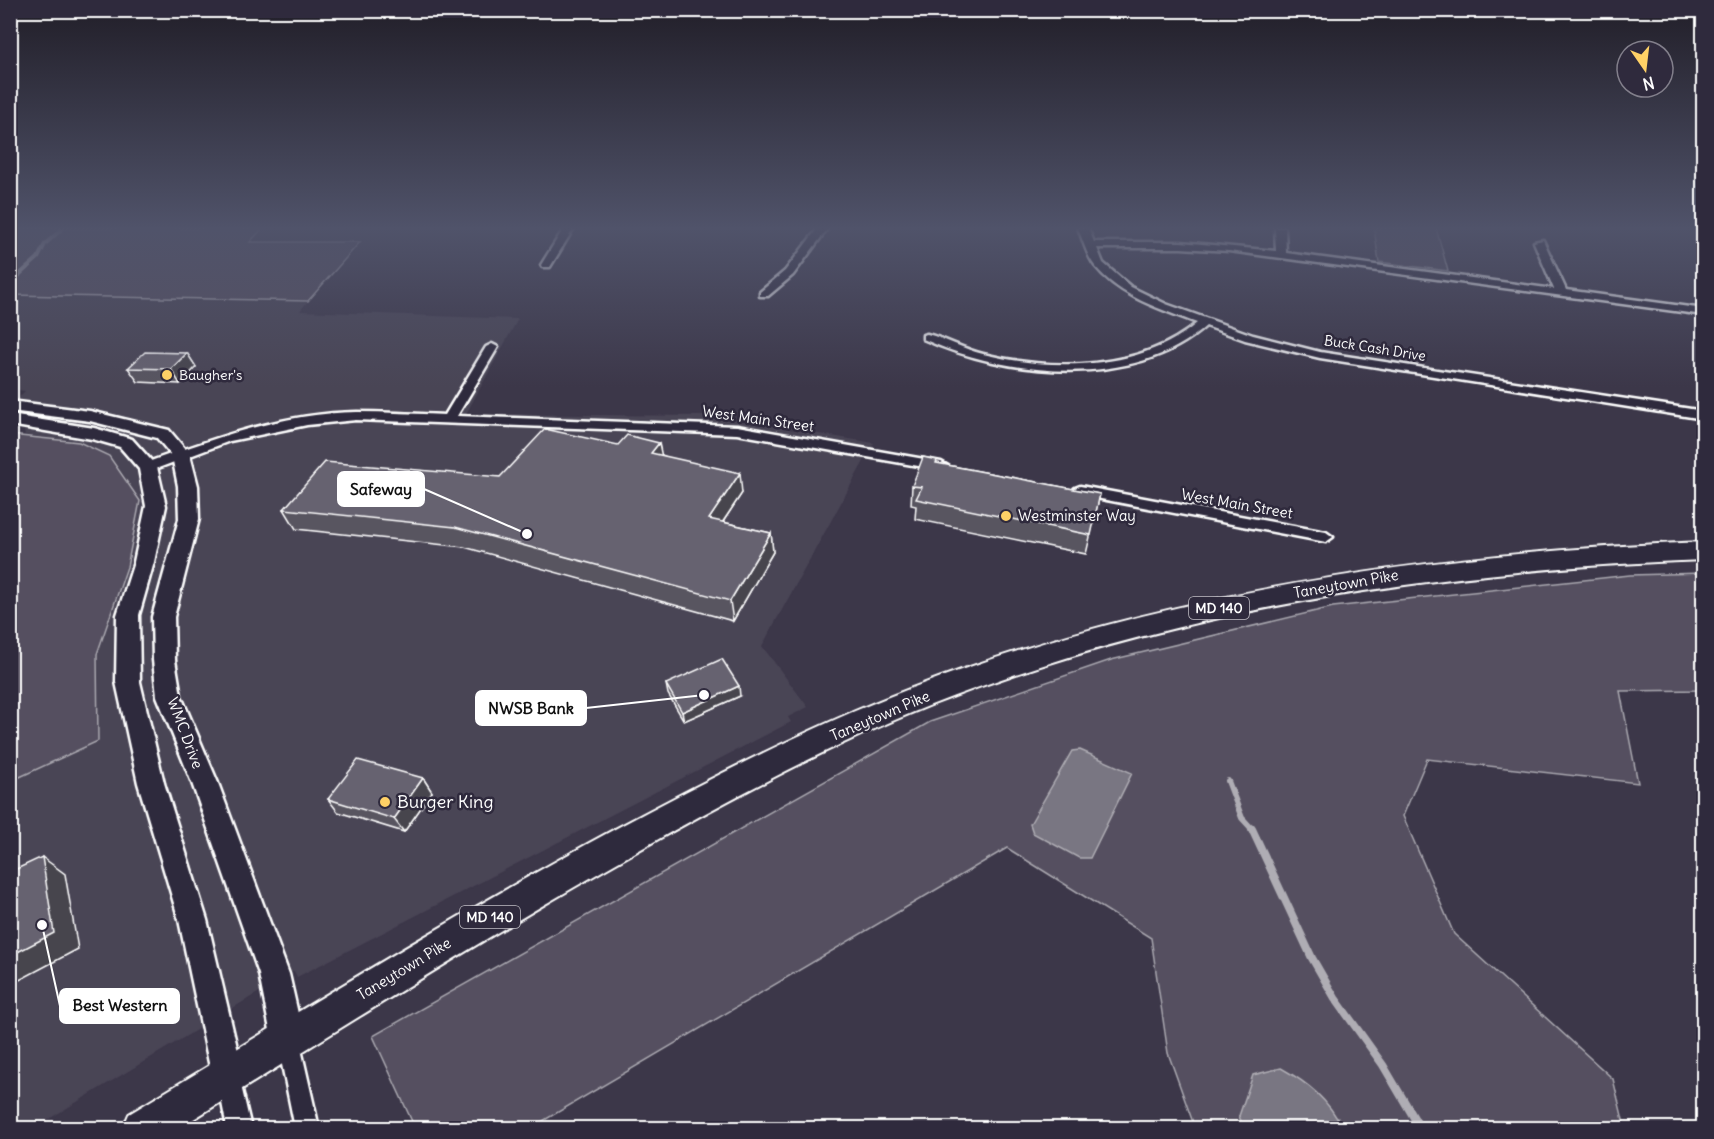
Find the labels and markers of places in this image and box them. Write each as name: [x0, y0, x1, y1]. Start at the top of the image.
place label: Baugher's: [179, 366, 242, 384]
marker: Baugher's: [160, 368, 174, 382]
callout: Safeway: [338, 472, 424, 506]
place label: Westminster Way: [1018, 506, 1136, 525]
marker: Westminster Way: [999, 509, 1013, 523]
callout: NWSB Bank: [476, 691, 586, 725]
place label: Burger King: [397, 790, 493, 813]
marker: Burger King: [378, 795, 392, 809]
callout: Best Western: [60, 989, 179, 1023]

